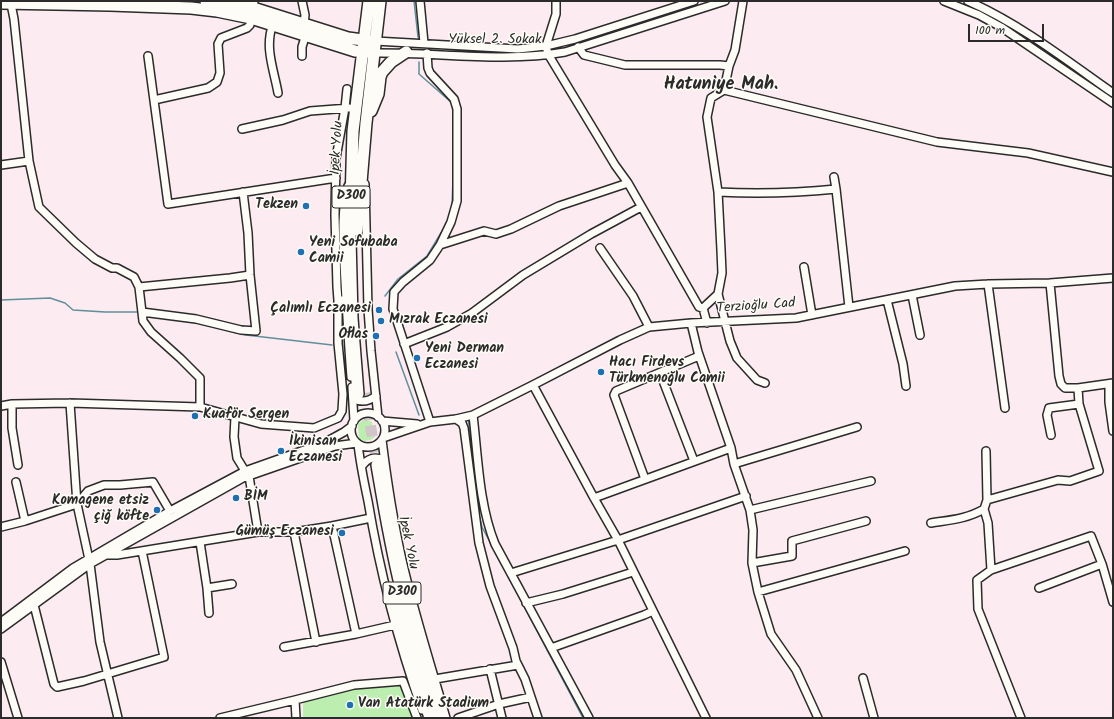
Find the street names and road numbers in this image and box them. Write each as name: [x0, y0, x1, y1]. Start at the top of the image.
street label: Yüksel 2. Sokak: [448, 33, 542, 49]
street label: İpek Yolu: [328, 121, 348, 175]
road number: D300: [332, 186, 370, 208]
street label: Terzioğlu Cad: [716, 296, 796, 318]
street label: İpek Yolu: [393, 515, 421, 571]
road number: D300: [383, 582, 421, 604]

